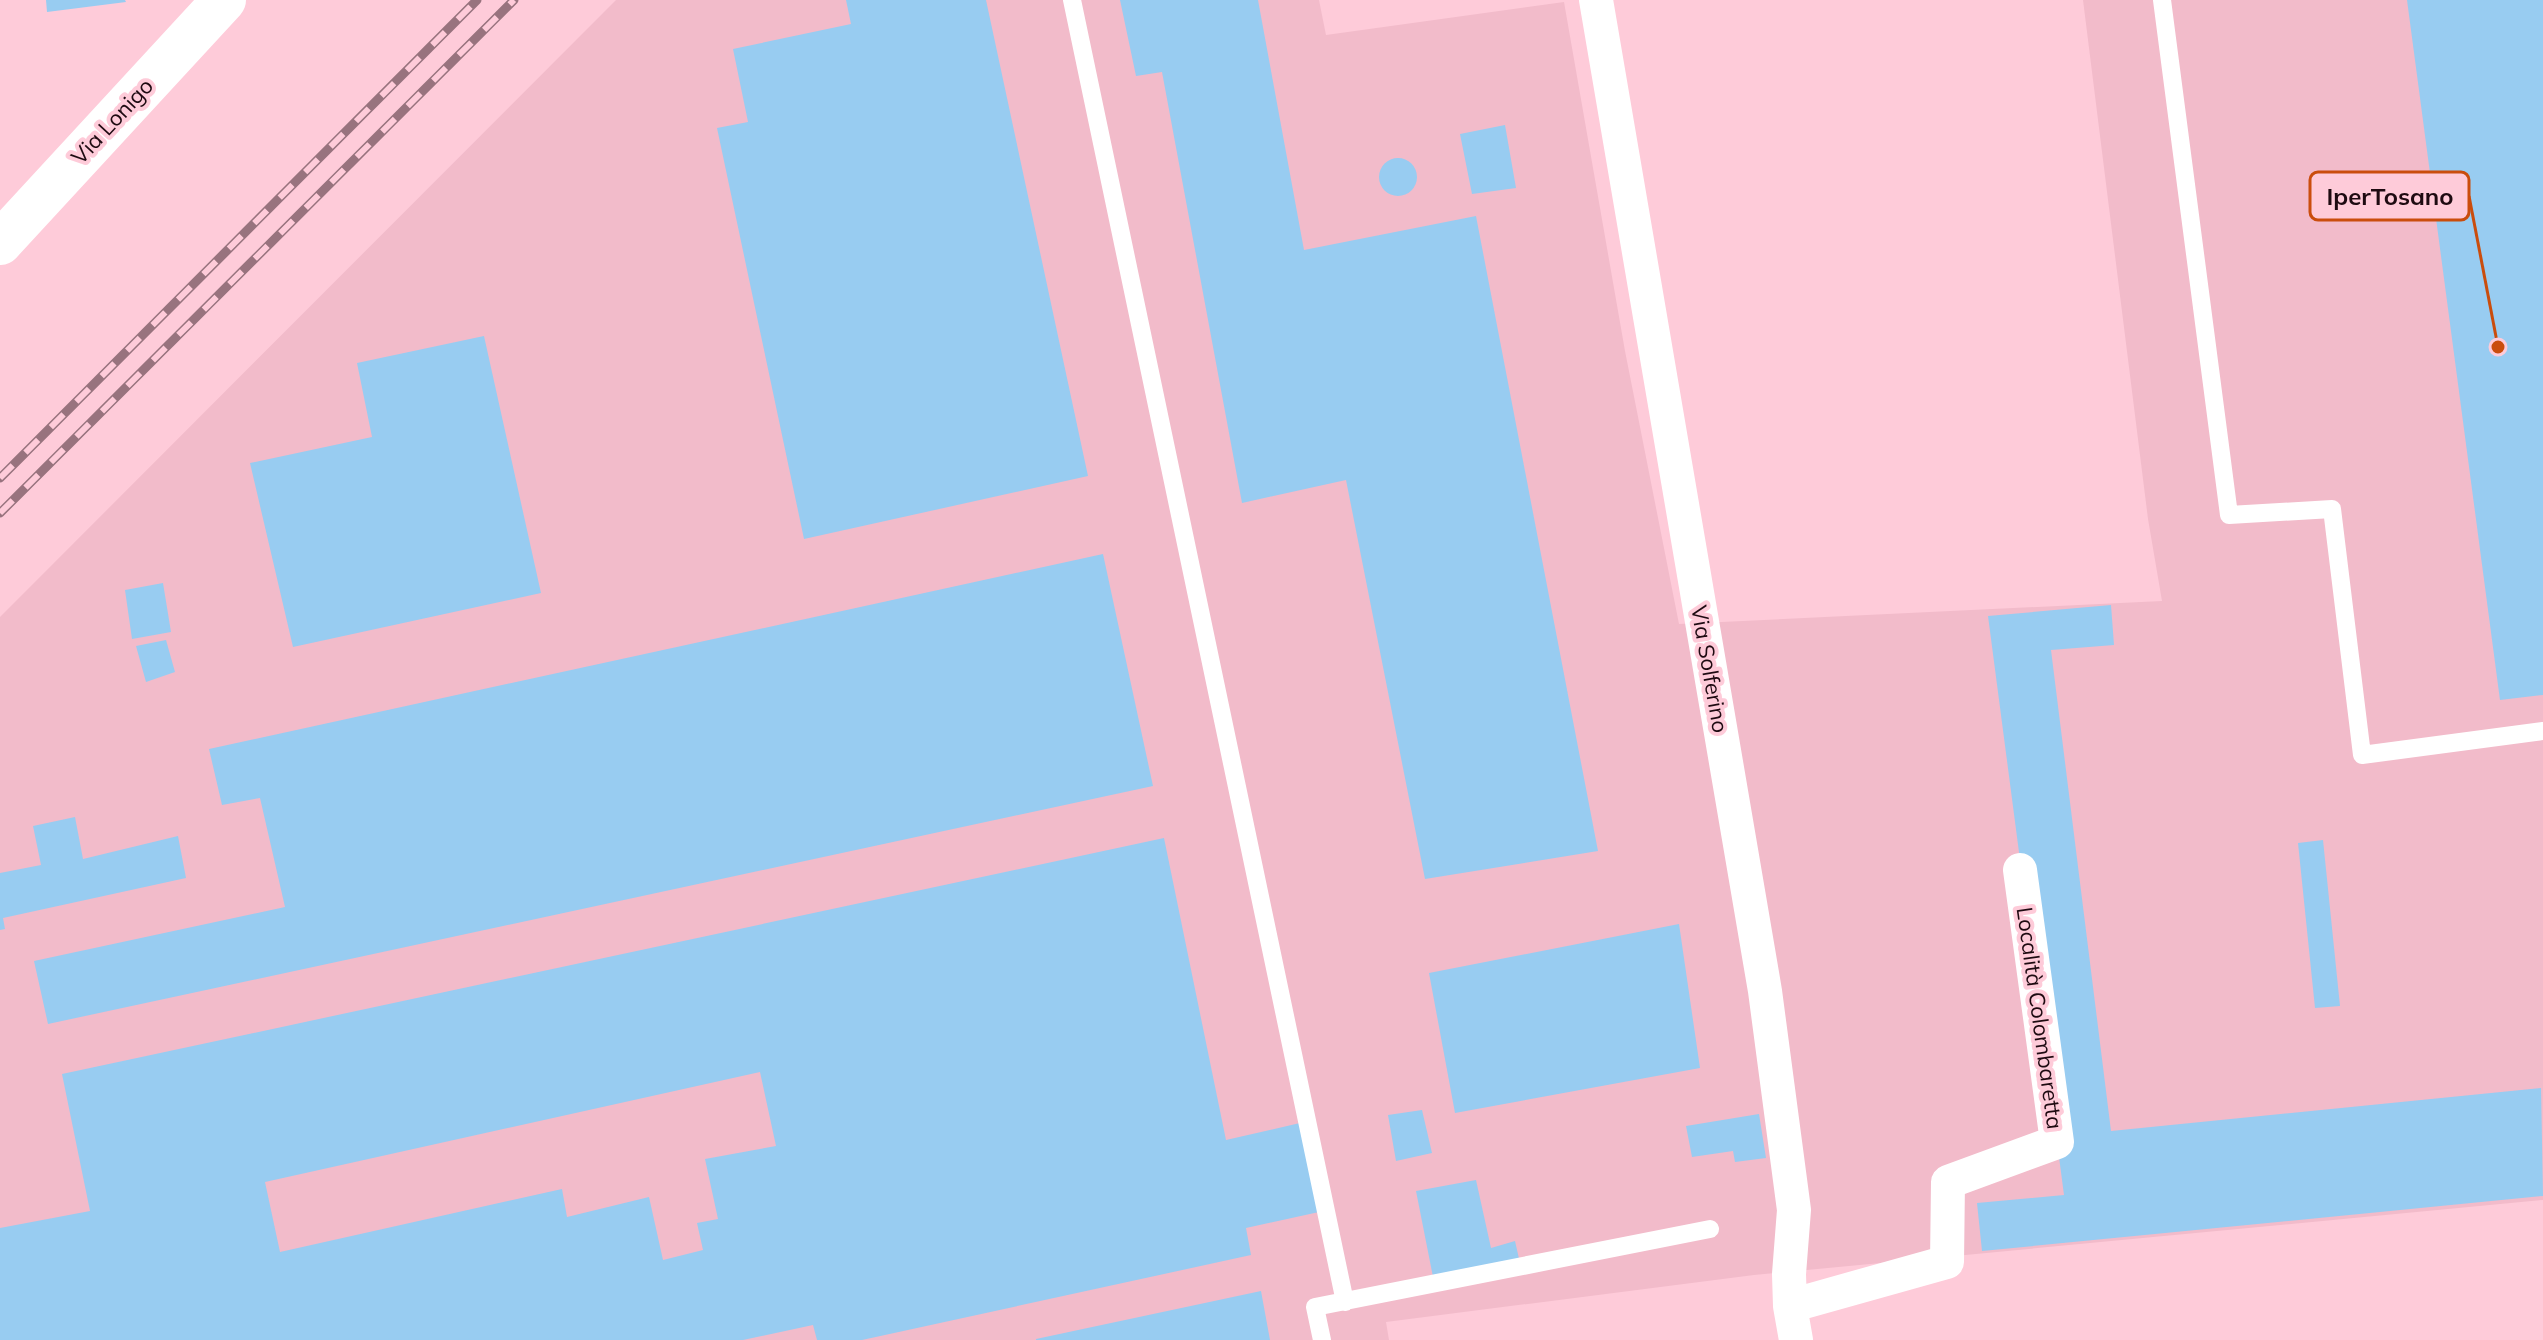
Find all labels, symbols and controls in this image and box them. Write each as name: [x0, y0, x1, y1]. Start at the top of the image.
street label: Via Lonigo: [65, 72, 159, 170]
callout: IperTosano: [2310, 172, 2469, 220]
text: IperTosano: [2326, 181, 2454, 211]
street label: Via Solferino: [1685, 603, 1735, 735]
street label: Località Colombaretta: [2011, 905, 2069, 1131]

